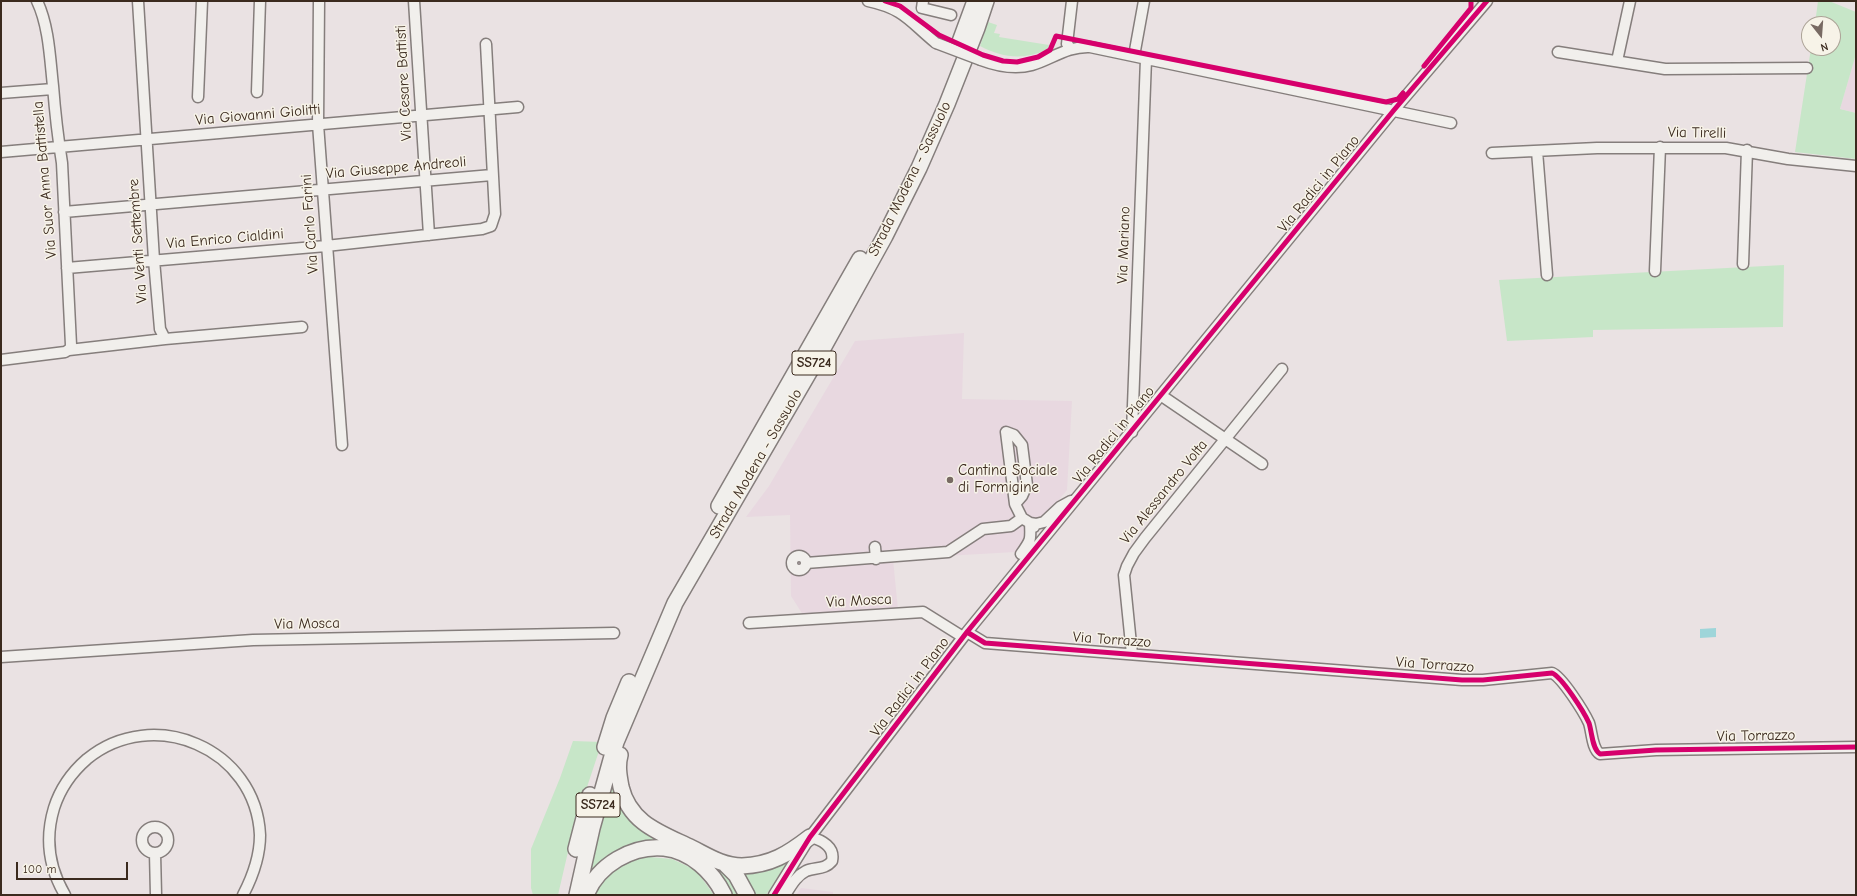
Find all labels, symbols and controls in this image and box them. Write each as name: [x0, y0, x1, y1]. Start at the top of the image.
north arrow: [1801, 16, 1841, 56]
street label: Via Cesare Battisti: [392, 25, 416, 141]
text: N: [1819, 40, 1830, 54]
street label: Strada Modena - Sassuolo: [865, 99, 955, 259]
street label: Via Suor Anna Battistella: [29, 100, 61, 260]
street label: Via Giovanni Giolitti: [195, 101, 321, 129]
street label: Via Tirelli: [1668, 123, 1726, 143]
street label: Via Radici in Piano: [1274, 132, 1364, 236]
street label: Via Giuseppe Andreoli: [325, 153, 467, 183]
street label: Via Carlo Farini: [298, 174, 322, 274]
street label: Via Venti Settembre: [125, 178, 151, 304]
street label: Via Mariano: [1114, 206, 1134, 284]
street label: Via Enrico Cialdini: [166, 225, 284, 253]
road number: SS724: [792, 351, 836, 375]
street label: Via Radici in Piano: [1069, 383, 1159, 487]
street label: Strada Modena - Sassuolo: [706, 386, 806, 542]
street label: Via Alessandro Volta: [1116, 436, 1212, 548]
place label: Cantina Sociale di Formigine: [958, 462, 1057, 497]
marker: Cantina Sociale di Formigine: [945, 475, 955, 485]
street label: Via Mosca: [826, 590, 892, 612]
street label: Via Mosca: [274, 614, 340, 634]
street label: Via Torrazzo: [1072, 628, 1152, 652]
street label: Via Radici in Piano: [867, 634, 953, 740]
street label: Via Torrazzo: [1395, 653, 1475, 677]
street label: Via Torrazzo: [1717, 726, 1795, 746]
road number: SS724: [576, 793, 620, 817]
scale bar: [18, 854, 130, 880]
text: 100 m: [23, 862, 56, 876]

